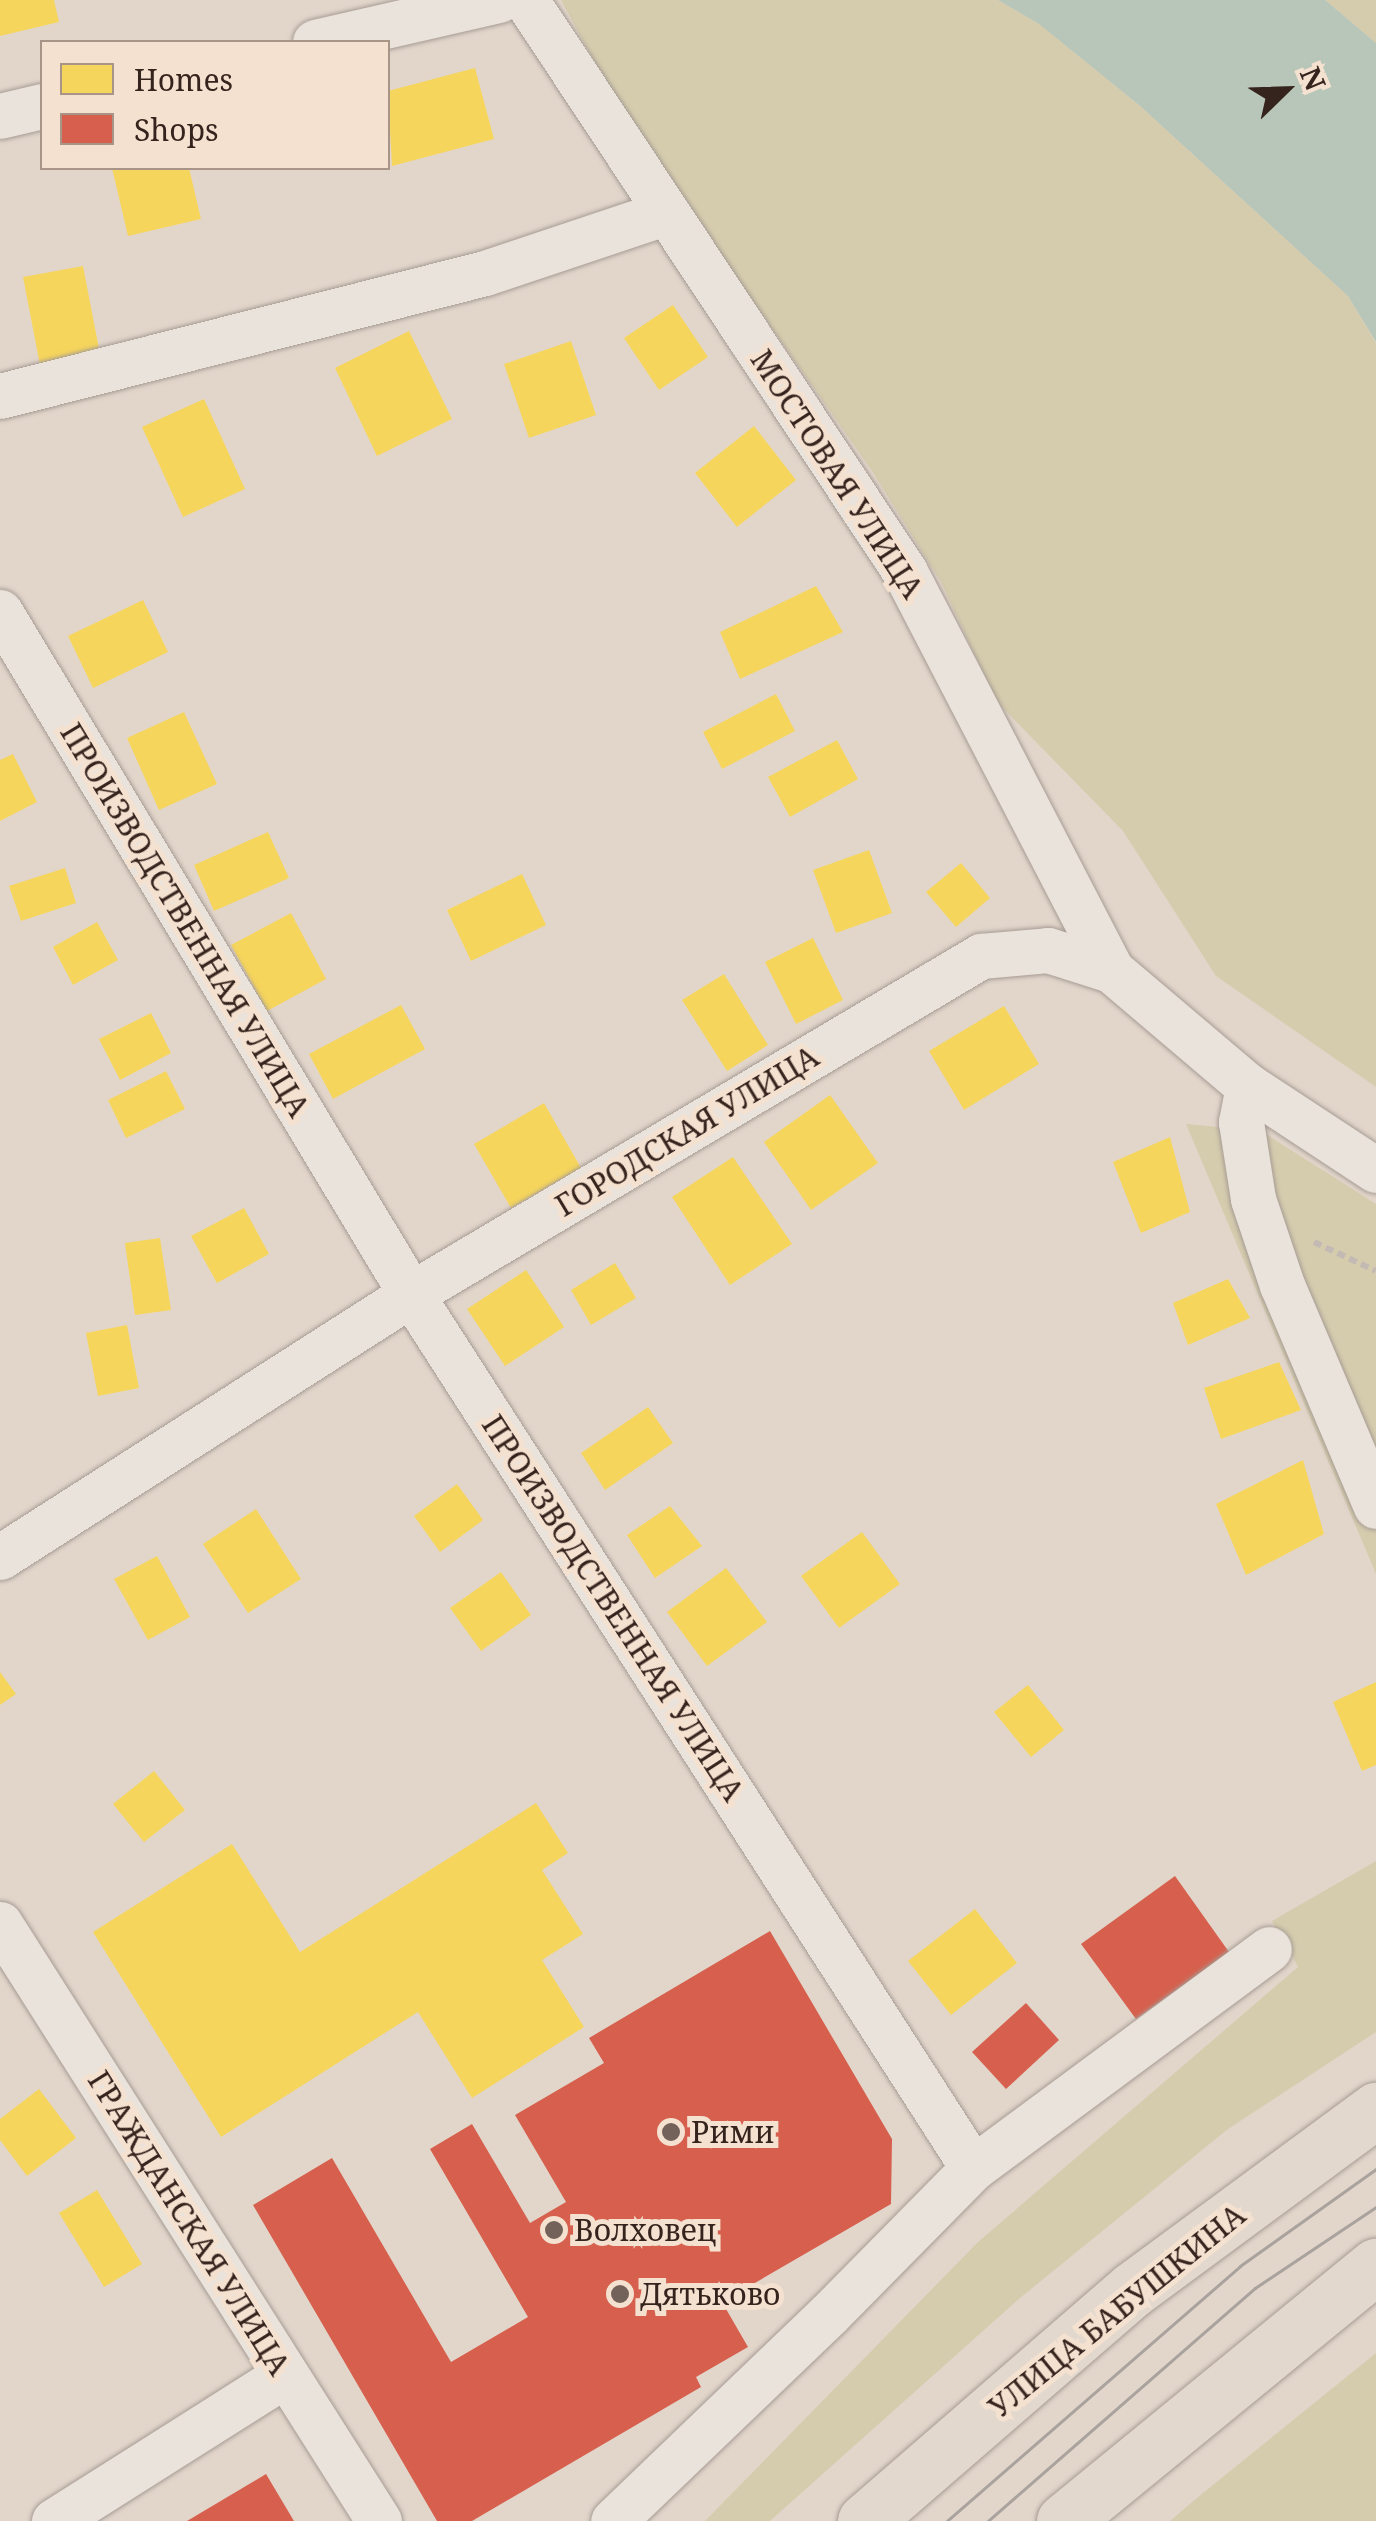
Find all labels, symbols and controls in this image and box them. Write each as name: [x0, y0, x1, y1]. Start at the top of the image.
legend: [40, 40, 390, 170]
north arrow: [1236, 40, 1336, 140]
text: Homes: [134, 59, 233, 100]
text: N: [1292, 61, 1335, 96]
text: Shops: [134, 109, 219, 150]
street label: МОСТОВАЯ УЛИЦА: [743, 343, 931, 605]
street label: ПРОИЗВОДСТВЕННАЯ УЛИЦА: [53, 717, 317, 1123]
street label: ГОРОДСКАЯ УЛИЦА: [549, 1038, 825, 1224]
street label: ПРОИЗВОДСТВЕННАЯ УЛИЦА: [475, 1408, 751, 1808]
street label: ГРАЖДАНСКАЯ УЛИЦА: [81, 2064, 297, 2382]
place label: Рими: [691, 2114, 775, 2150]
marker: Рими: [660, 2121, 682, 2143]
street label: УЛИЦА БАБУШКИНА: [982, 2197, 1252, 2425]
place label: Волховец: [574, 2212, 716, 2248]
marker: Волховец: [543, 2219, 565, 2241]
place label: Дятьково: [640, 2276, 780, 2312]
marker: Дятьково: [609, 2283, 631, 2305]

